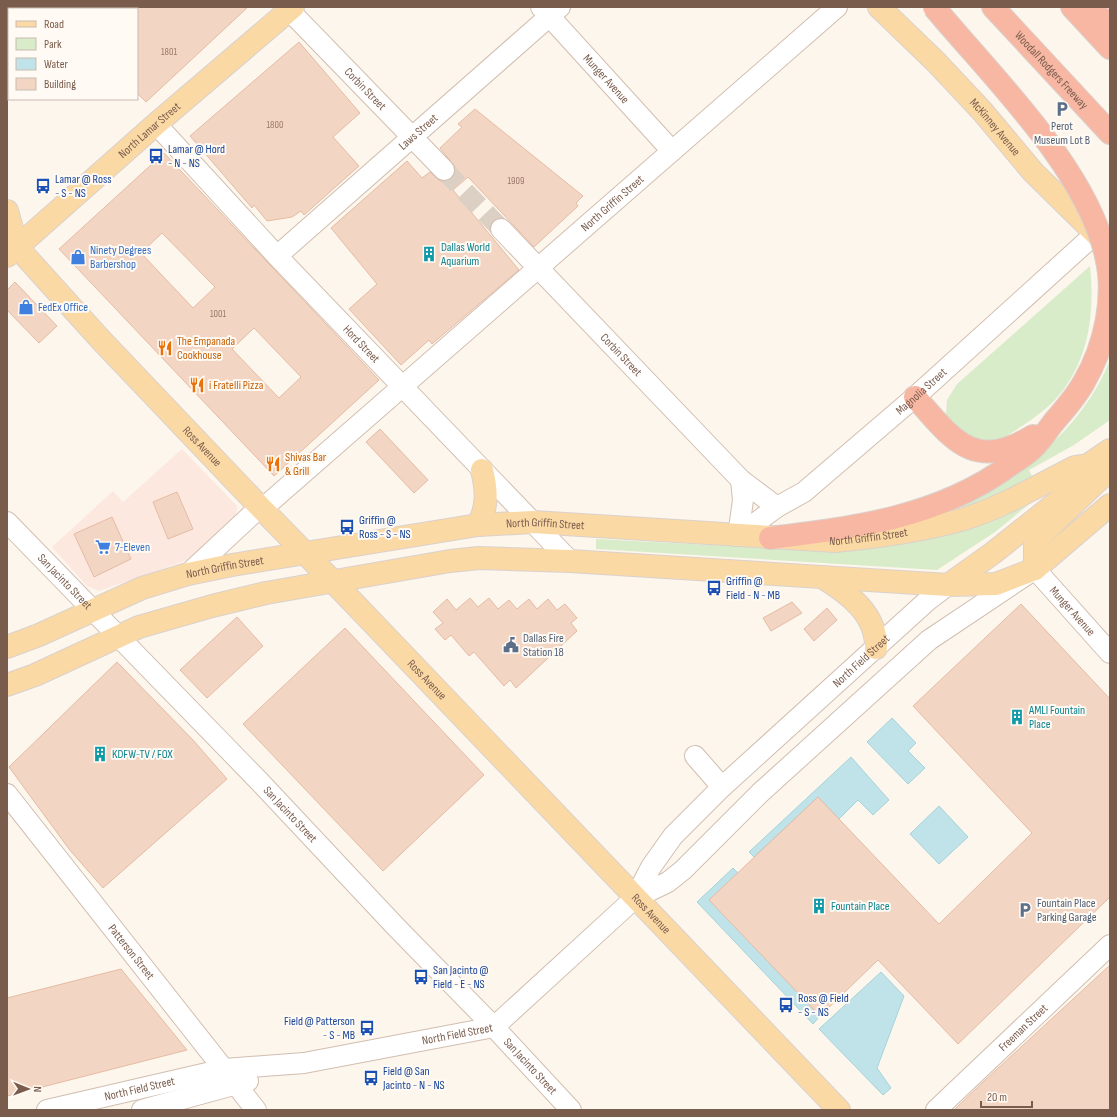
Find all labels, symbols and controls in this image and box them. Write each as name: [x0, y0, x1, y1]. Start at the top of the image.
legend: [8, 8, 138, 100]
text: Road: [44, 17, 64, 32]
street label: Woodall Rodgers Freeway: [1011, 28, 1091, 113]
text: Park: [44, 37, 62, 52]
house number: 1801: [161, 46, 177, 58]
street label: Munger Avenue: [580, 51, 632, 107]
text: Water: [44, 57, 68, 72]
street label: Corbin Street: [341, 65, 389, 114]
text: Building: [44, 77, 76, 92]
street label: McKinney Avenue: [966, 95, 1023, 159]
street label: North Lamar Street: [116, 99, 184, 162]
parking icon: Perot Museum Lot B: [1053, 100, 1071, 118]
street label: Laws Street: [396, 111, 441, 153]
house number: 1800: [267, 119, 283, 131]
place label: Perot Museum Lot B: [1034, 119, 1090, 148]
place label: Lamar @ Hord - N - NS: [168, 142, 225, 171]
bus stop icon: Lamar @ Hord - N - NS: [147, 147, 165, 165]
place label: Lamar @ Ross - S - NS: [55, 172, 111, 201]
street label: North Griffin Street: [578, 172, 647, 235]
house number: 1909: [508, 175, 524, 187]
bus stop icon: Lamar @ Ross - S - NS: [34, 177, 52, 195]
place label: Dallas World Aquarium: [440, 240, 490, 269]
place label: Ninety Degrees Barbershop: [90, 243, 151, 272]
building icon: Dallas World Aquarium: [420, 245, 438, 263]
shop icon: Ninety Degrees Barbershop: [69, 248, 87, 266]
shop icon: FedEx Office: [17, 298, 35, 316]
place label: FedEx Office: [38, 300, 88, 315]
house number: 1001: [210, 308, 226, 320]
street label: Hord Street: [340, 322, 383, 367]
street label: Corbin Street: [597, 330, 645, 380]
place label: The Empanada Cookhouse: [177, 334, 236, 363]
restaurant icon: The Empanada Cookhouse: [156, 339, 174, 357]
street label: Magnolia Street: [893, 365, 950, 418]
restaurant icon: i Fratelli Pizza: [188, 376, 206, 394]
place label: i Fratelli Pizza: [209, 378, 264, 393]
street label: Ross Avenue: [179, 423, 225, 470]
place label: Shivas Bar & Grill: [285, 450, 327, 479]
restaurant icon: Shivas Bar & Grill: [264, 455, 282, 473]
place label: Griffin @ Ross - S - NS: [359, 513, 411, 542]
street label: North Griffin Street: [506, 515, 585, 533]
bus stop icon: Griffin @ Ross - S - NS: [338, 518, 356, 536]
street label: North Griffin Street: [829, 525, 909, 549]
supermarket icon: 7-Eleven: [94, 538, 112, 556]
place label: 7-Eleven: [115, 540, 150, 555]
street label: San Jacinto Street: [34, 551, 95, 613]
street label: North Griffin Street: [185, 553, 265, 582]
place label: Griffin @ Field - N - MB: [726, 574, 780, 603]
bus stop icon: Griffin @ Field - N - MB: [705, 579, 723, 597]
street label: Munger Avenue: [1046, 583, 1098, 639]
place label: Dallas Fire Station 18: [523, 631, 564, 660]
street label: North Field Street: [830, 631, 893, 691]
public building icon: Dallas Fire Station 18: [502, 636, 520, 654]
street label: Ross Avenue: [404, 657, 450, 703]
place label: AMLI Fountain Place: [1028, 703, 1085, 732]
building icon: AMLI Fountain Place: [1008, 708, 1026, 726]
building icon: KDFW-TV / FOX: [91, 745, 109, 763]
place label: KDFW-TV / FOX: [112, 747, 173, 762]
street label: San Jacinto Street: [260, 783, 320, 846]
street label: Ross Avenue: [628, 891, 674, 938]
place label: Fountain Place Parking Garage: [1037, 896, 1097, 925]
building icon: Fountain Place: [810, 897, 828, 915]
place label: Fountain Place: [831, 899, 890, 914]
parking icon: Fountain Place Parking Garage: [1016, 901, 1034, 919]
street label: Patterson Street: [105, 921, 158, 983]
place label: San Jacinto @ Field - E - NS: [433, 963, 489, 992]
bus stop icon: San Jacinto @ Field - E - NS: [412, 968, 430, 986]
place label: Ross @ Field - S - NS: [798, 991, 849, 1020]
bus stop icon: Ross @ Field - S - NS: [777, 996, 795, 1014]
street label: Freeman Street: [996, 1001, 1051, 1055]
place label: Field @ Patterson - S - MB: [284, 1014, 355, 1043]
bus stop icon: Field @ Patterson - S - MB: [358, 1019, 376, 1037]
street label: North Field Street: [421, 1020, 494, 1048]
street label: San Jacinto Street: [500, 1035, 560, 1098]
place label: Field @ San Jacinto - N - NS: [382, 1064, 445, 1093]
north arrow: [8, 1069, 48, 1109]
bus stop icon: Field @ San Jacinto - N - NS: [362, 1069, 380, 1087]
street label: North Field Street: [103, 1074, 177, 1104]
scale bar: [981, 1083, 1032, 1109]
text: N: [31, 1086, 44, 1092]
text: 20 m: [987, 1090, 1007, 1105]

